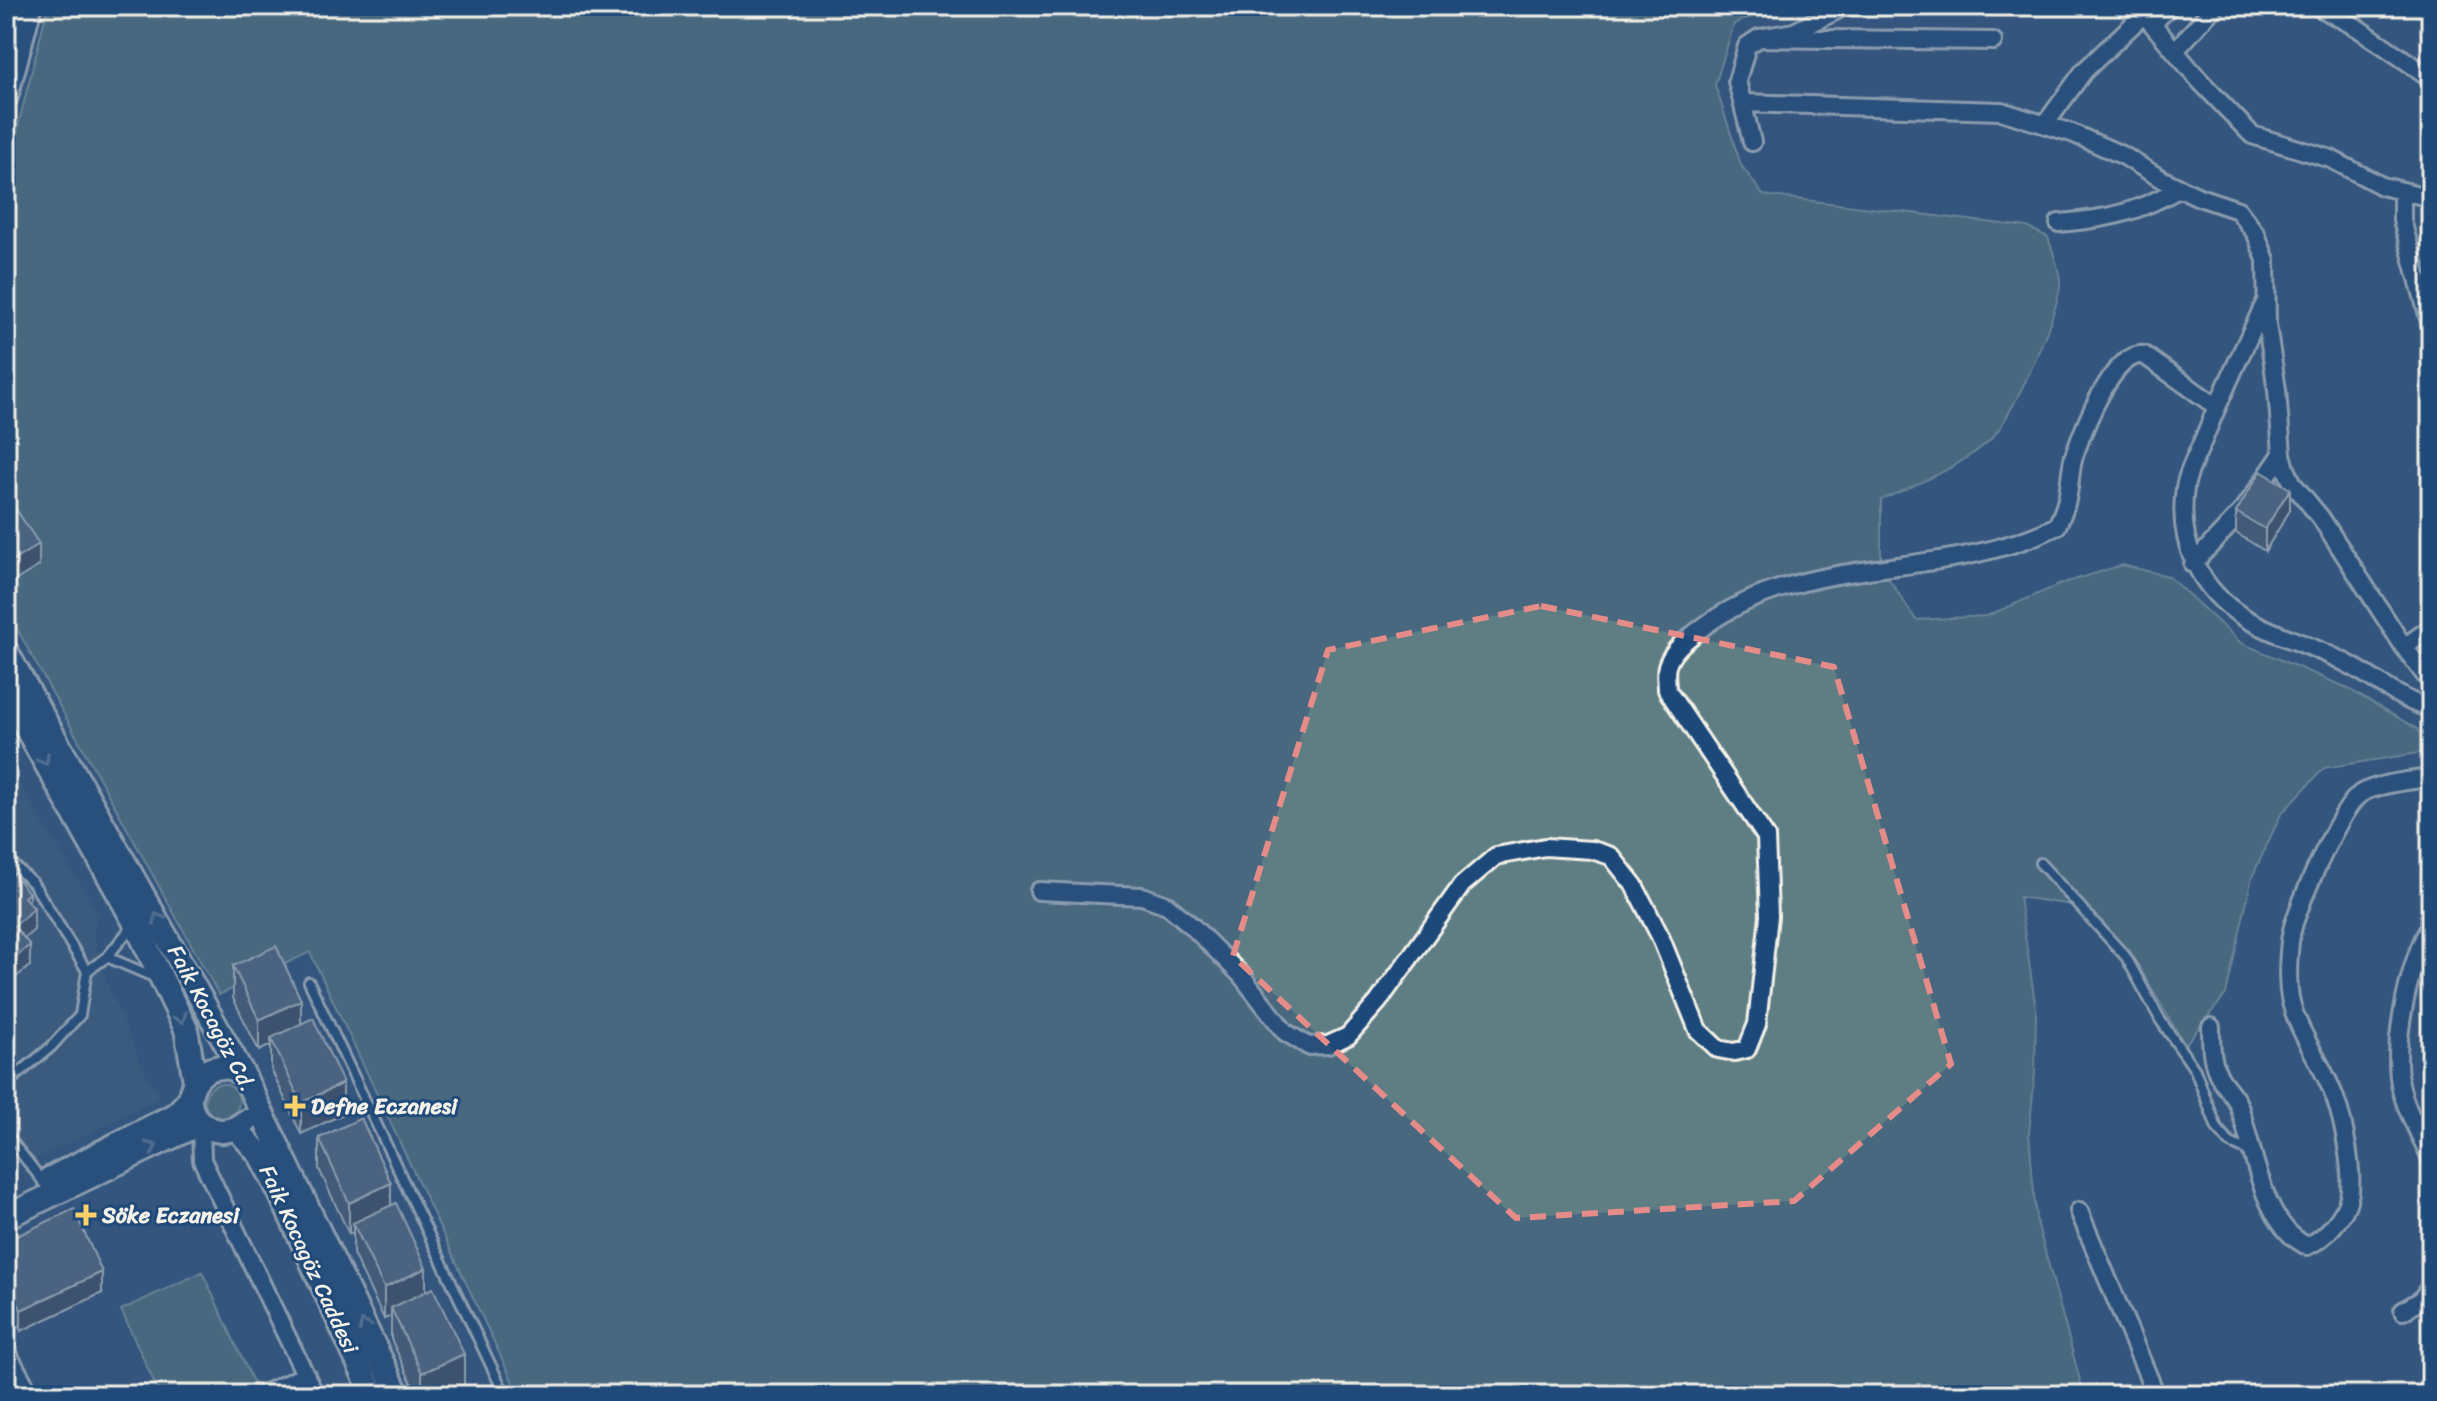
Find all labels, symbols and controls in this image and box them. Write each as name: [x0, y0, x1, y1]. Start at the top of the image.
one-way arrow: [34, 751, 50, 766]
one-way arrow: [152, 913, 168, 927]
street label: Faik Kocagöz Cd.: [157, 937, 267, 1099]
one-way arrow: [171, 1010, 187, 1025]
place label: Defne Eczanesi: [311, 1087, 459, 1126]
marker: Defne Eczanesi: [286, 1097, 304, 1115]
one-way arrow: [143, 1141, 158, 1157]
street label: Faik Kocagöz Caddesi: [248, 1158, 370, 1361]
place label: Söke Eczanesi: [101, 1196, 241, 1235]
marker: Söke Eczanesi: [77, 1206, 95, 1224]
one-way arrow: [358, 1318, 374, 1333]

